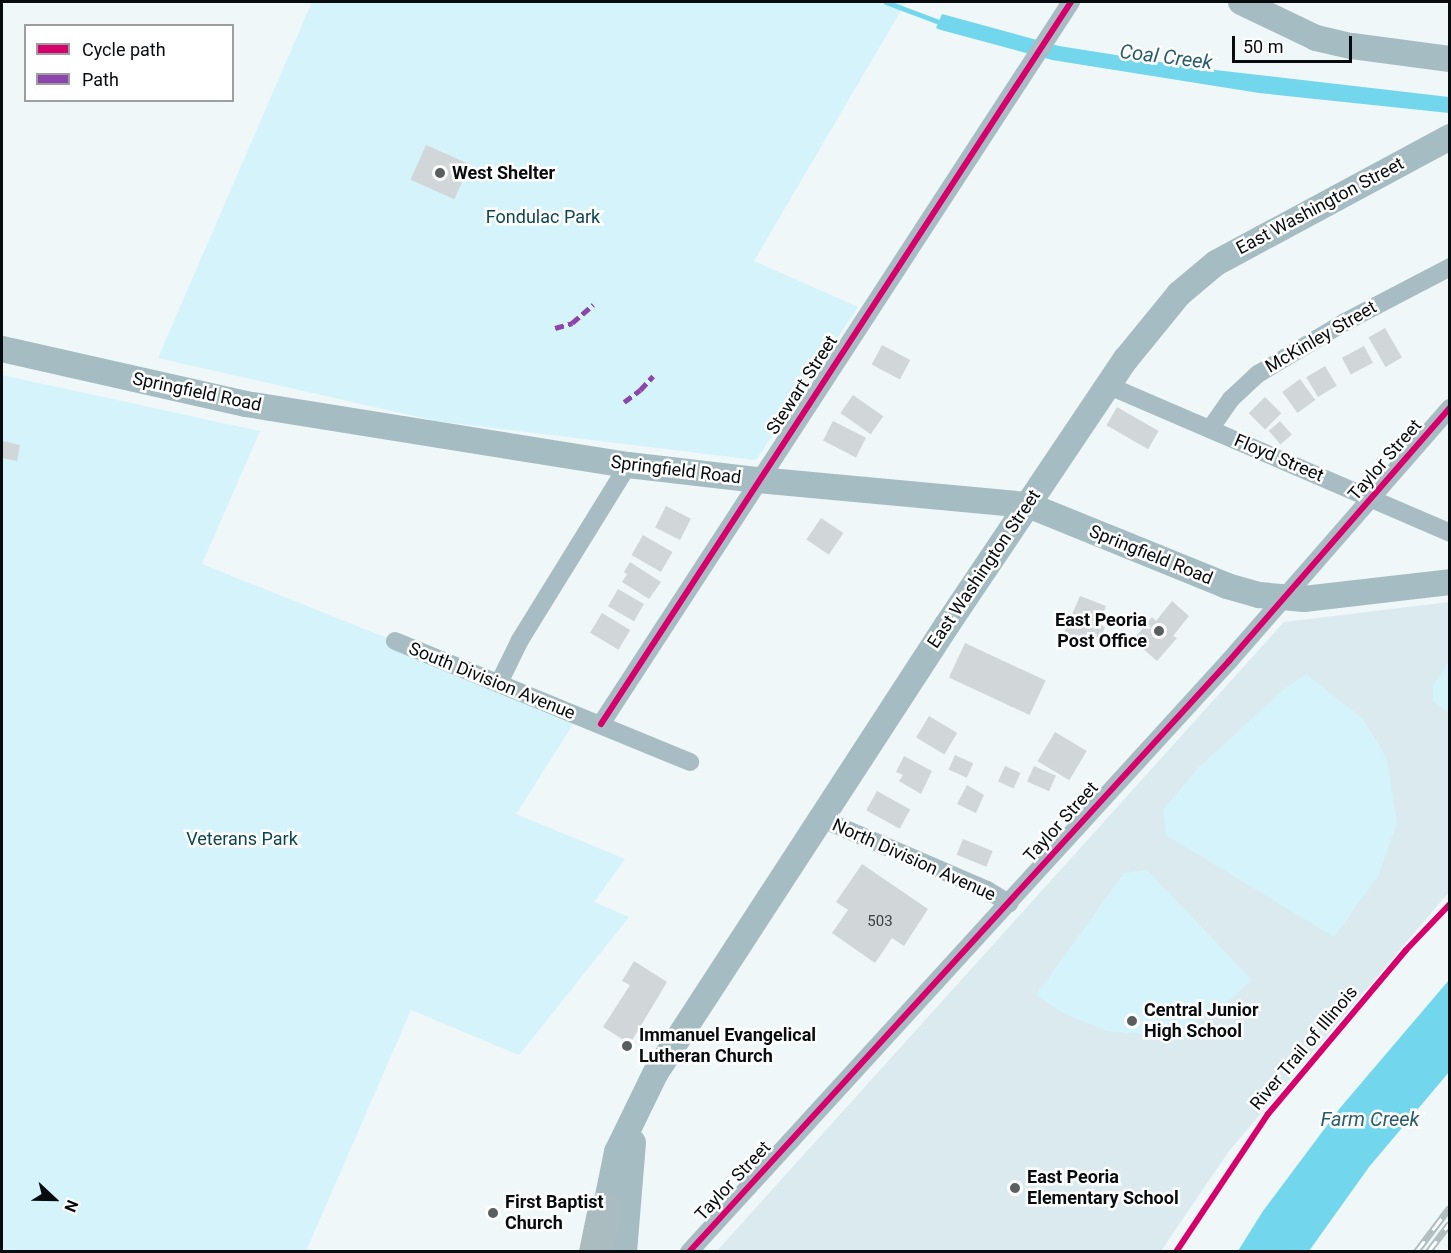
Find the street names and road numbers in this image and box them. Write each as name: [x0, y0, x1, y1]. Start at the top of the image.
street label: East Washington Street: [1233, 153, 1407, 259]
street label: McKinley Street: [1261, 296, 1381, 378]
street label: Stewart Street: [762, 331, 842, 439]
street label: Springfield Road: [131, 368, 263, 416]
street label: Taylor Street: [1344, 415, 1426, 505]
street label: Floyd Street: [1231, 430, 1327, 486]
street label: Springfield Road: [610, 451, 742, 489]
street label: East Washington Street: [923, 486, 1045, 652]
street label: Springfield Road: [1086, 520, 1216, 590]
street label: South Division Avenue: [406, 638, 578, 724]
street label: Taylor Street: [1019, 777, 1103, 867]
street label: North Division Avenue: [829, 814, 999, 906]
street label: River Trail of Illinois: [1246, 981, 1362, 1115]
street label: Taylor Street: [691, 1137, 775, 1225]

